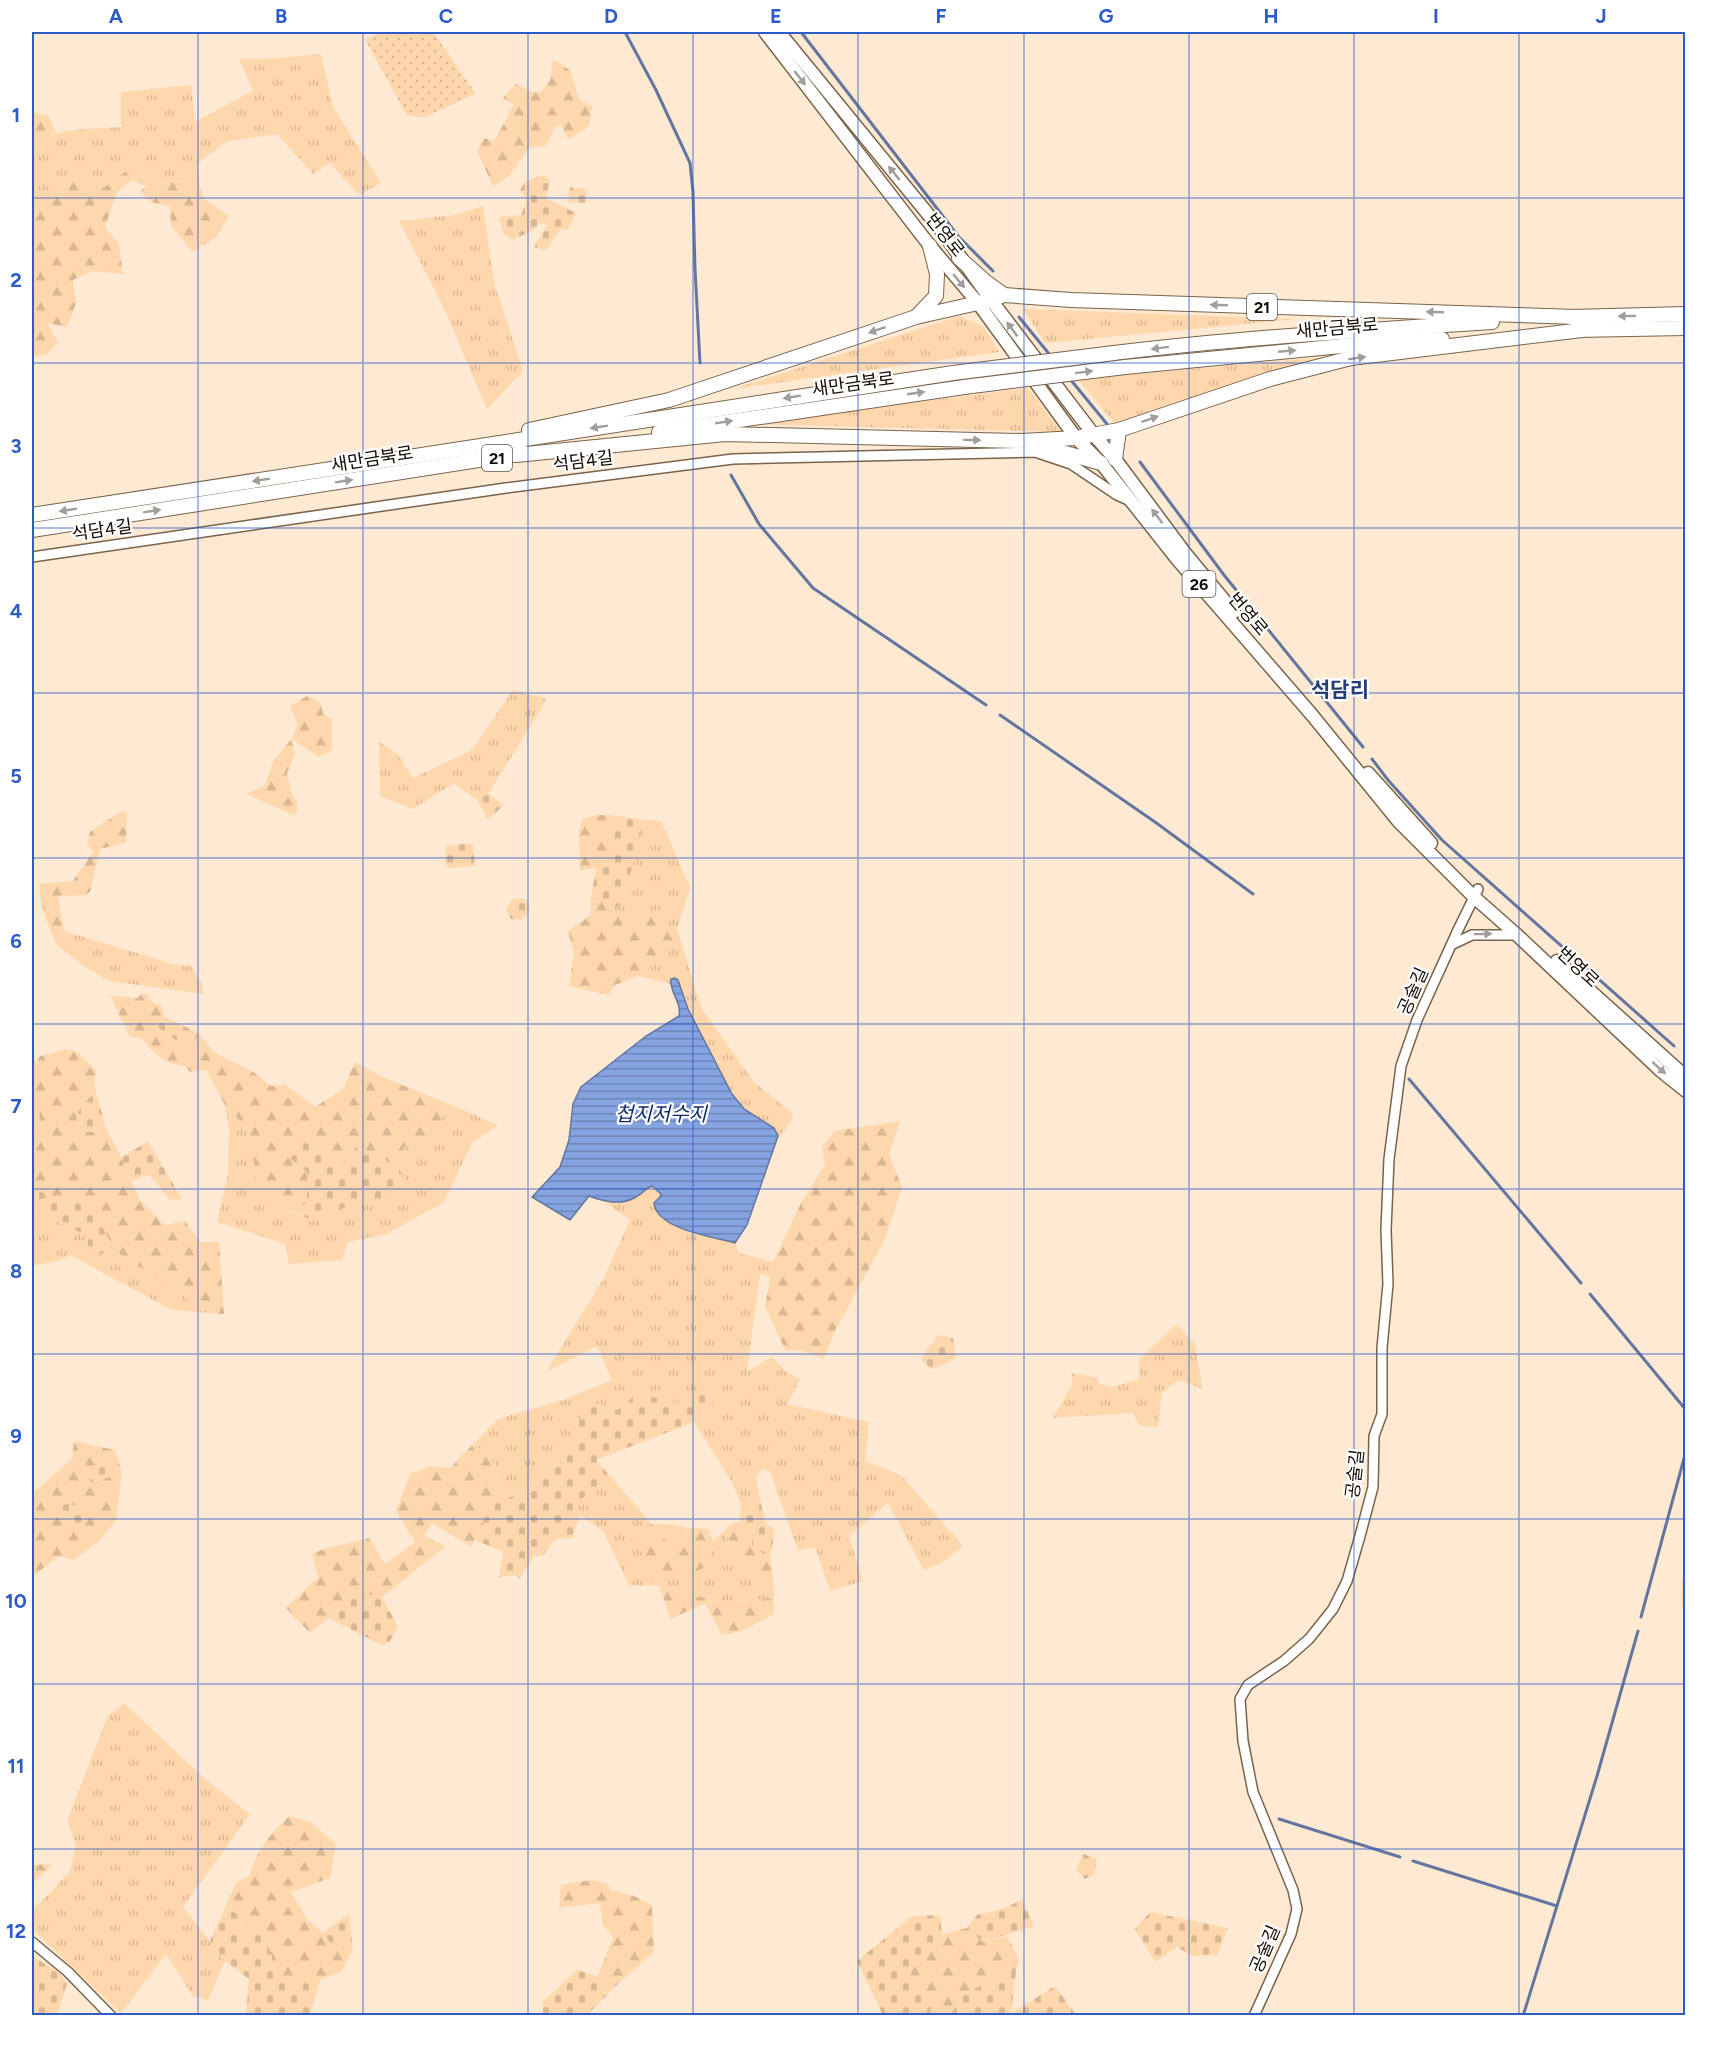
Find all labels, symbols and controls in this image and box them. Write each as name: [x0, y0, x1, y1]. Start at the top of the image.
text: A: [109, 4, 124, 28]
text: B: [275, 4, 287, 28]
text: C: [439, 4, 453, 28]
text: D: [604, 4, 618, 28]
text: E: [770, 4, 782, 28]
text: F: [935, 4, 947, 28]
text: G: [1099, 4, 1114, 28]
text: H: [1264, 4, 1279, 28]
text: I: [1433, 4, 1439, 28]
text: J: [1595, 4, 1607, 28]
one-way arrow: [794, 70, 806, 85]
text: 1: [12, 103, 20, 127]
one-way arrow: [888, 165, 901, 181]
street label: 번영로: [921, 209, 969, 261]
text: 2: [10, 268, 22, 292]
one-way arrow: [953, 273, 966, 289]
road number: 21: [1247, 294, 1277, 320]
one-way arrow: [1209, 300, 1228, 309]
one-way arrow: [1425, 308, 1444, 317]
one-way arrow: [1618, 311, 1637, 320]
street label: 새만금북로: [1295, 313, 1379, 343]
one-way arrow: [1007, 321, 1019, 336]
one-way arrow: [868, 326, 886, 336]
one-way arrow: [1151, 343, 1170, 352]
one-way arrow: [1278, 346, 1297, 356]
one-way arrow: [1348, 353, 1367, 362]
street label: 새만금북로: [810, 367, 896, 401]
one-way arrow: [1075, 367, 1094, 376]
one-way arrow: [907, 389, 926, 398]
one-way arrow: [782, 393, 801, 402]
one-way arrow: [1141, 414, 1159, 424]
one-way arrow: [714, 418, 733, 427]
one-way arrow: [589, 423, 608, 432]
text: 3: [10, 434, 22, 458]
one-way arrow: [963, 435, 982, 445]
street label: 새만금북로: [329, 442, 415, 476]
road number: 21: [482, 445, 512, 471]
street label: 석담4길: [551, 446, 615, 476]
one-way arrow: [251, 475, 270, 484]
one-way arrow: [335, 477, 354, 486]
one-way arrow: [59, 505, 78, 514]
one-way arrow: [142, 507, 161, 516]
one-way arrow: [1151, 508, 1163, 524]
street label: 석담4길: [70, 515, 134, 545]
road number: 26: [1182, 571, 1216, 597]
street label: 번영로: [1223, 588, 1273, 640]
text: 4: [10, 599, 23, 623]
district label: 석담리: [1311, 677, 1369, 702]
text: 5: [10, 764, 22, 788]
text: 6: [10, 929, 22, 953]
one-way arrow: [1473, 930, 1492, 939]
street label: 번영로: [1552, 942, 1604, 992]
street label: 공술길: [1393, 964, 1433, 1018]
one-way arrow: [1651, 1061, 1666, 1074]
text: 7: [10, 1094, 22, 1118]
water label: 첩지저수지: [615, 1102, 709, 1126]
text: 8: [10, 1259, 22, 1283]
text: 9: [10, 1424, 22, 1448]
street label: 공술길: [1341, 1448, 1369, 1500]
text: 10: [5, 1589, 27, 1613]
text: 11: [8, 1754, 24, 1778]
text: 12: [6, 1919, 26, 1943]
street label: 공술길: [1245, 1922, 1285, 1976]

